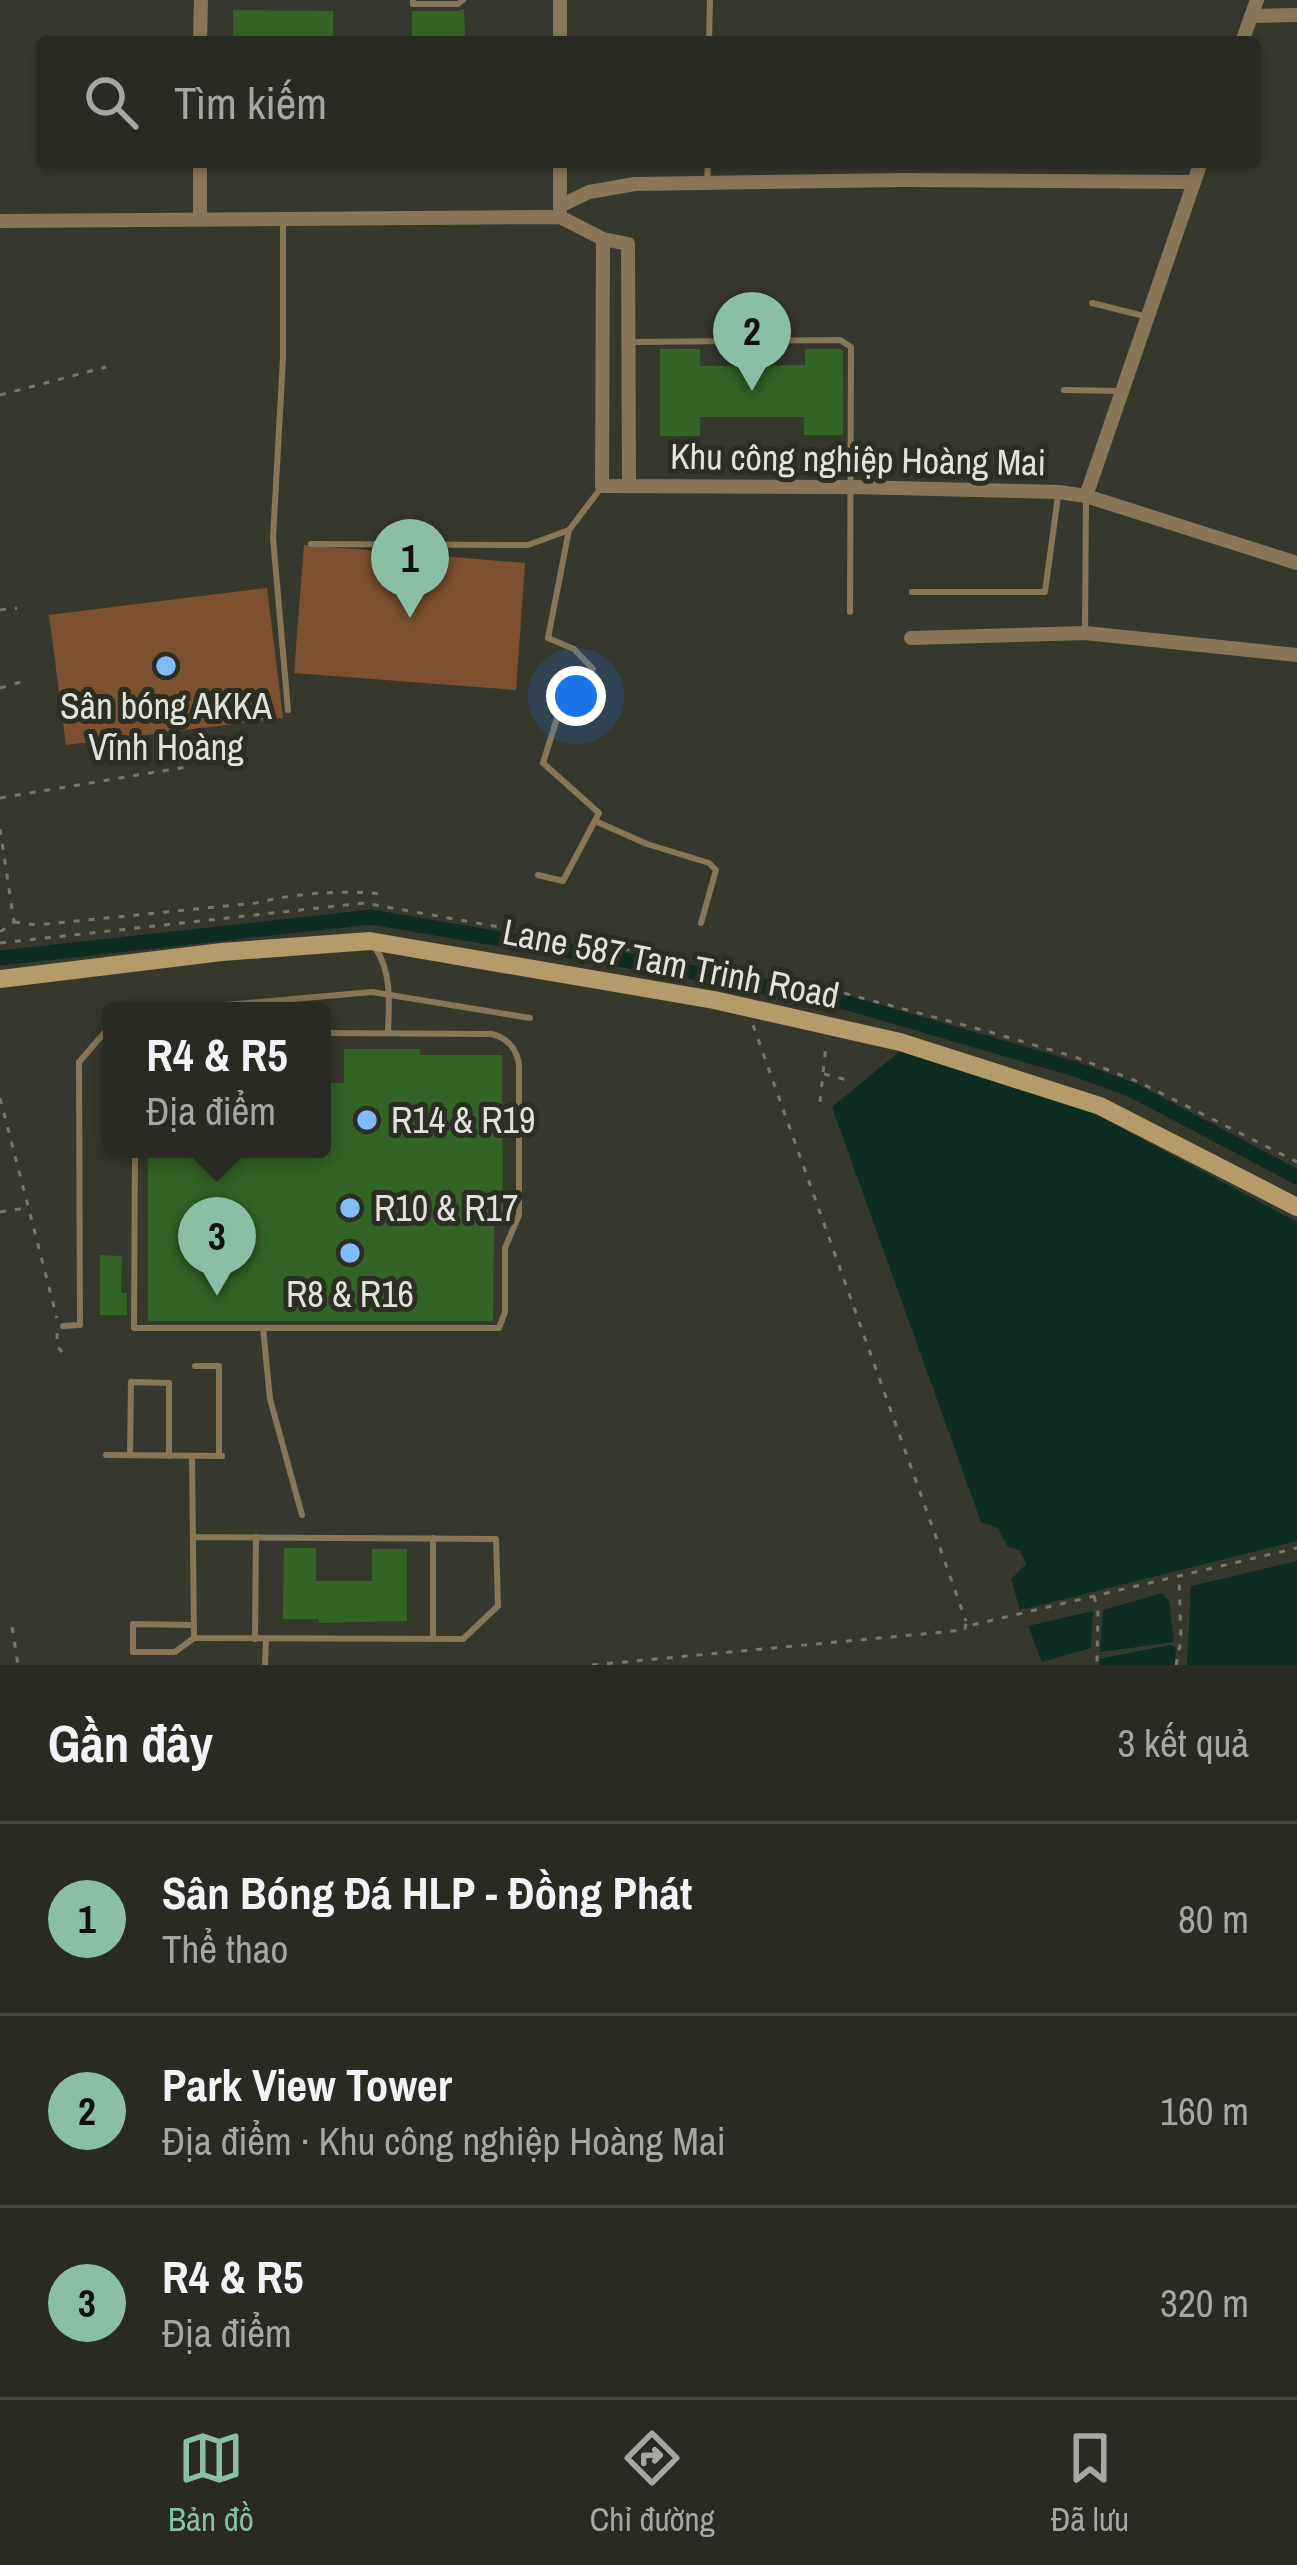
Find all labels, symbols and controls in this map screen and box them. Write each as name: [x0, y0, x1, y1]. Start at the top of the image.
search box: [36, 36, 1261, 168]
icon: search: [78, 69, 144, 135]
text: Tìm kiếm: [174, 72, 327, 133]
pin: 2: [713, 292, 791, 391]
street label: Khu công nghiệp Hoàng Mai: [670, 432, 1046, 486]
pin: 1: [371, 519, 449, 618]
marker: Sân bóng AKKA Vĩnh Hoàng: [153, 653, 179, 679]
your location: [546, 666, 606, 726]
place label: Sân bóng AKKA Vĩnh Hoàng: [60, 682, 272, 771]
street label: Lane 587 Tam Trinh Road: [499, 907, 843, 1019]
popup: [103, 1002, 331, 1158]
text: R4 & R5: [146, 1024, 288, 1085]
text: Địa điểm: [146, 1085, 276, 1137]
place label: R14 & R19: [391, 1096, 535, 1144]
marker: R14 & R19: [354, 1107, 380, 1133]
place label: R10 & R17: [374, 1184, 518, 1232]
marker: R10 & R17: [337, 1195, 363, 1221]
pin: 3: [178, 1197, 256, 1296]
marker: R8 & R16: [337, 1240, 363, 1266]
place label: R8 & R16: [286, 1270, 414, 1318]
text: Gần đây: [48, 1709, 213, 1778]
text: 3 kết quả: [1117, 1717, 1249, 1769]
text: Sân Bóng Đá HLP - Đồng Phát: [162, 1862, 692, 1923]
text: 1: [78, 1893, 96, 1945]
text: 80 m: [1178, 1893, 1249, 1945]
text: Thể thao: [162, 1923, 288, 1975]
text: Park View Tower: [162, 2054, 452, 2115]
text: 2: [78, 2085, 96, 2137]
text: 160 m: [1160, 2085, 1249, 2137]
text: Địa điểm · Khu công nghiệp Hoàng Mai: [162, 2115, 726, 2167]
text: R4 & R5: [162, 2246, 303, 2307]
text: 3: [78, 2277, 96, 2329]
text: 320 m: [1160, 2277, 1249, 2329]
text: Địa điểm: [162, 2307, 292, 2359]
tab: Bản đồ: [168, 2425, 254, 2541]
tab: Chỉ đường: [590, 2425, 715, 2541]
tab: Đã lưu: [1051, 2425, 1129, 2541]

